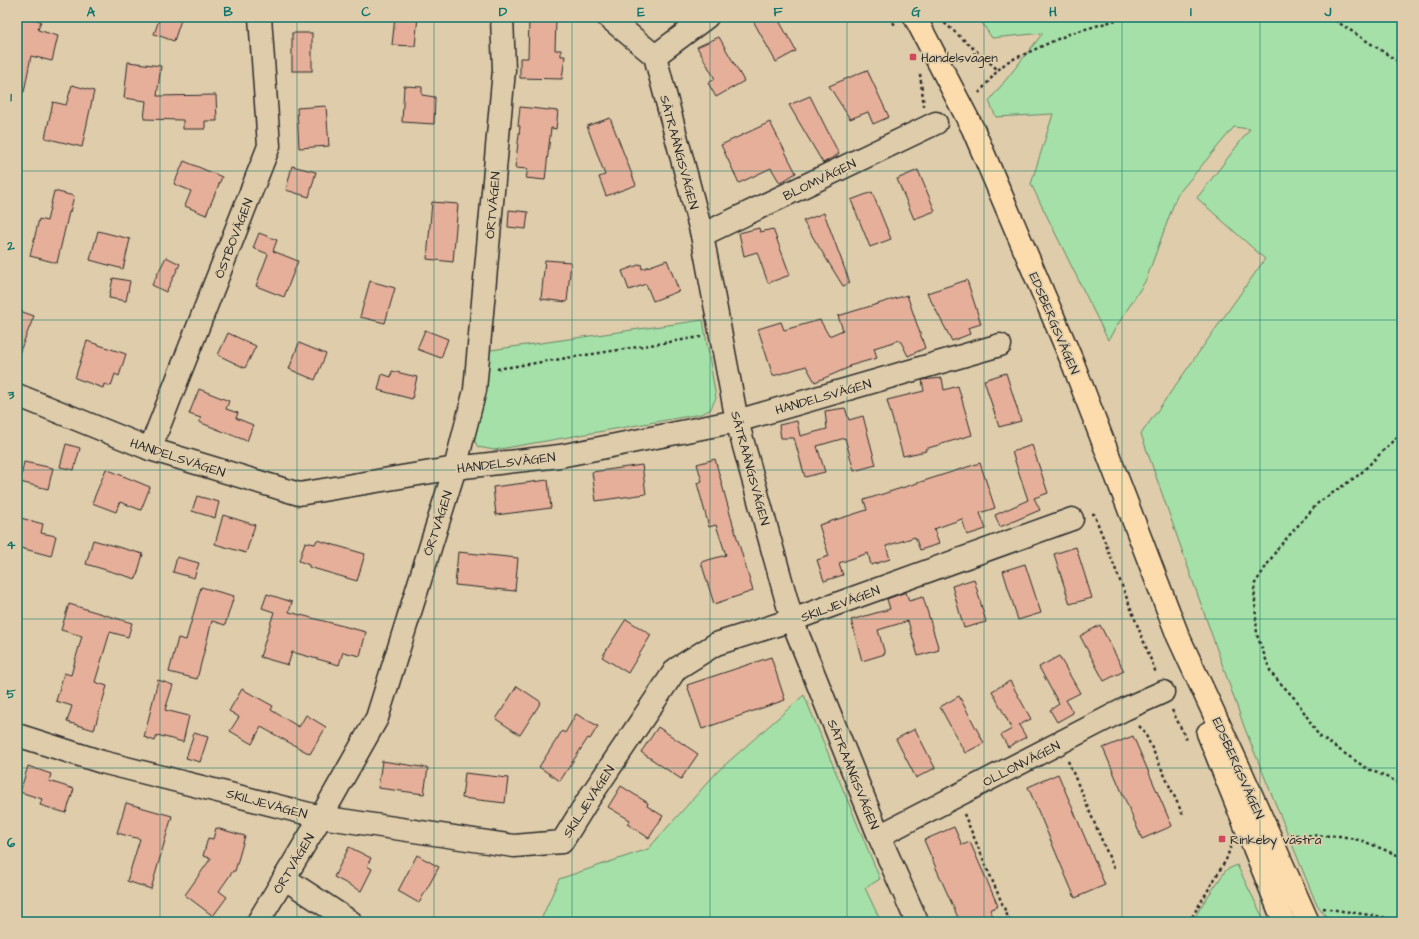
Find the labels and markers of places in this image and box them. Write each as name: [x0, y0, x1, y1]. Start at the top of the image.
place label: Handelsvägen: [921, 49, 998, 68]
marker: Handelsvägen: [908, 52, 918, 62]
place label: Rinkeby västra: [1230, 831, 1322, 850]
marker: Rinkeby västra: [1217, 834, 1227, 844]

